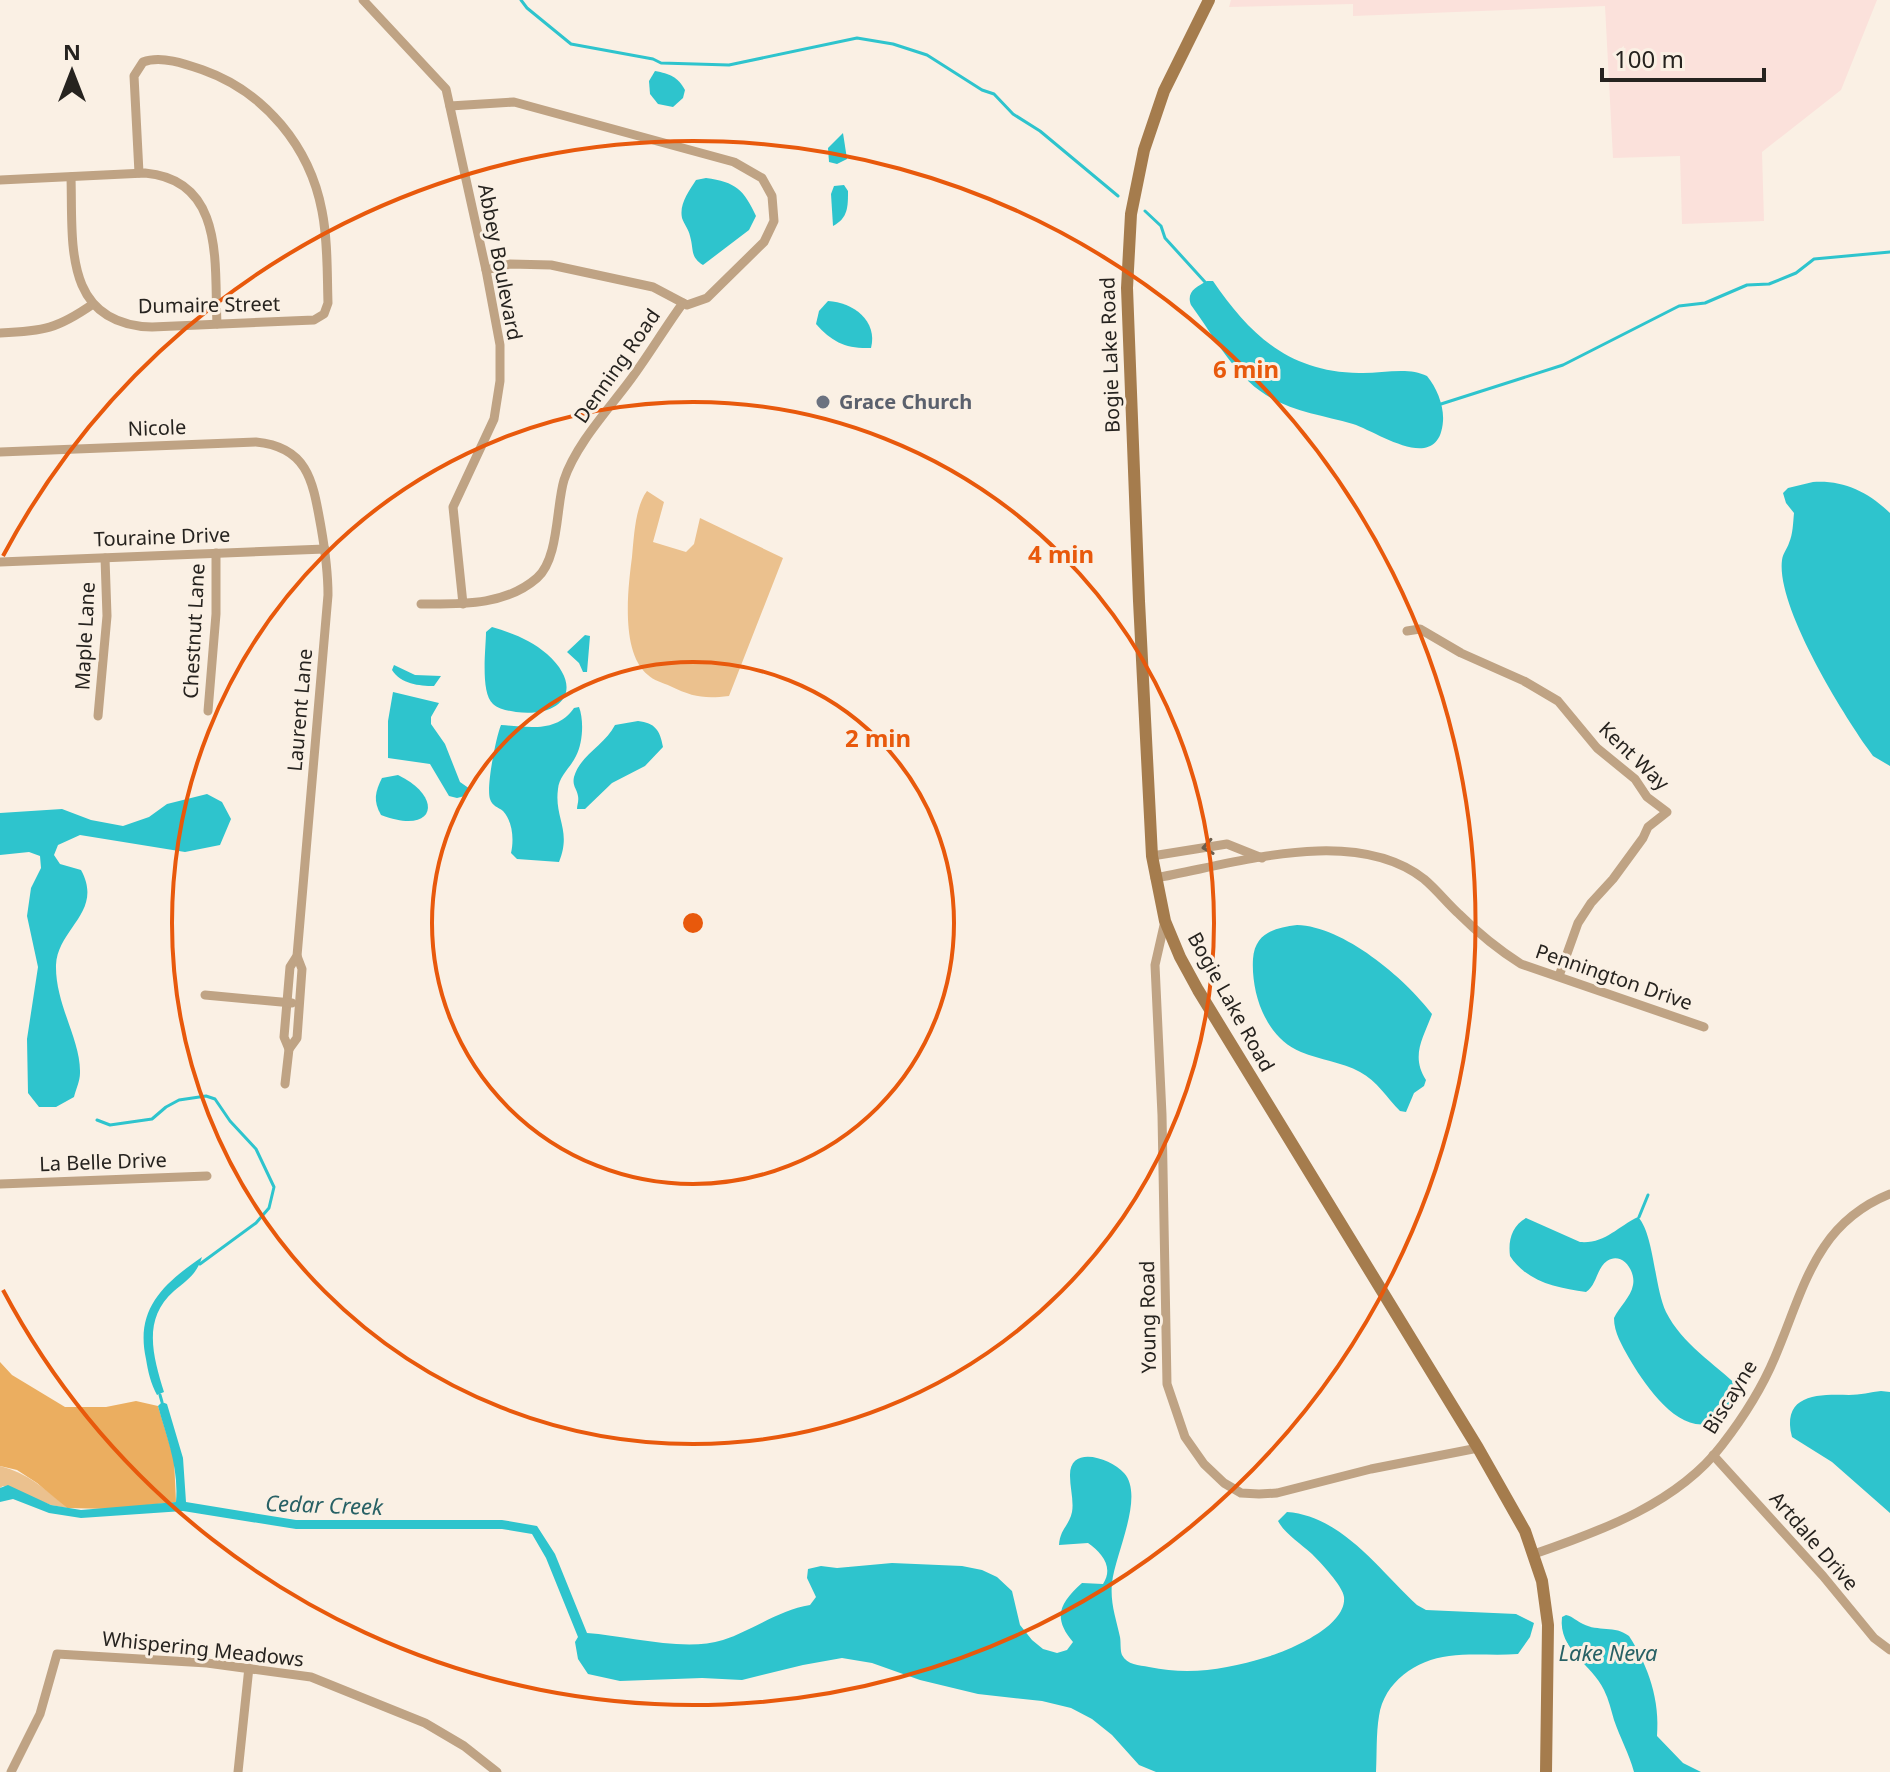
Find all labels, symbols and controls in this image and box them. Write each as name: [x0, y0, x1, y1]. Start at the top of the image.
north arrow: [32, 32, 112, 112]
scale bar: [1602, 32, 1764, 82]
text: N: [63, 36, 81, 66]
text: 100 m: [1614, 42, 1684, 75]
street label: Abbey Boulevard: [472, 181, 529, 342]
street label: Bogie Lake Road: [1093, 277, 1126, 433]
street label: Dumaire Street: [138, 290, 280, 319]
street label: Denning Road: [567, 303, 666, 428]
text: 6 min: [1213, 352, 1279, 385]
place label: Grace Church: [839, 388, 972, 415]
marker: Grace Church: [814, 393, 832, 411]
street label: Nicole: [127, 413, 187, 442]
street label: Touraine Drive: [93, 521, 231, 552]
text: 4 min: [1028, 537, 1094, 570]
street label: Chestnut Lane: [176, 563, 211, 699]
street label: Maple Lane: [68, 581, 101, 691]
street label: Laurent Lane: [281, 647, 318, 773]
street label: Kent Way: [1593, 715, 1676, 796]
text: 2 min: [845, 721, 911, 754]
one-way arrow: [1201, 837, 1215, 854]
centre of rings: [679, 909, 707, 937]
street label: Bogie Lake Road: [1182, 927, 1281, 1077]
street label: Pennington Drive: [1532, 937, 1696, 1016]
street label: La Belle Drive: [39, 1146, 167, 1177]
street label: Young Road: [1133, 1260, 1162, 1374]
street label: Biscayne: [1696, 1355, 1763, 1439]
street label: Artdale Drive: [1764, 1485, 1865, 1596]
water label: Cedar Creek: [265, 1487, 384, 1521]
street label: Whispering Meadows: [101, 1624, 305, 1673]
water label: Lake Neva: [1558, 1637, 1658, 1667]

